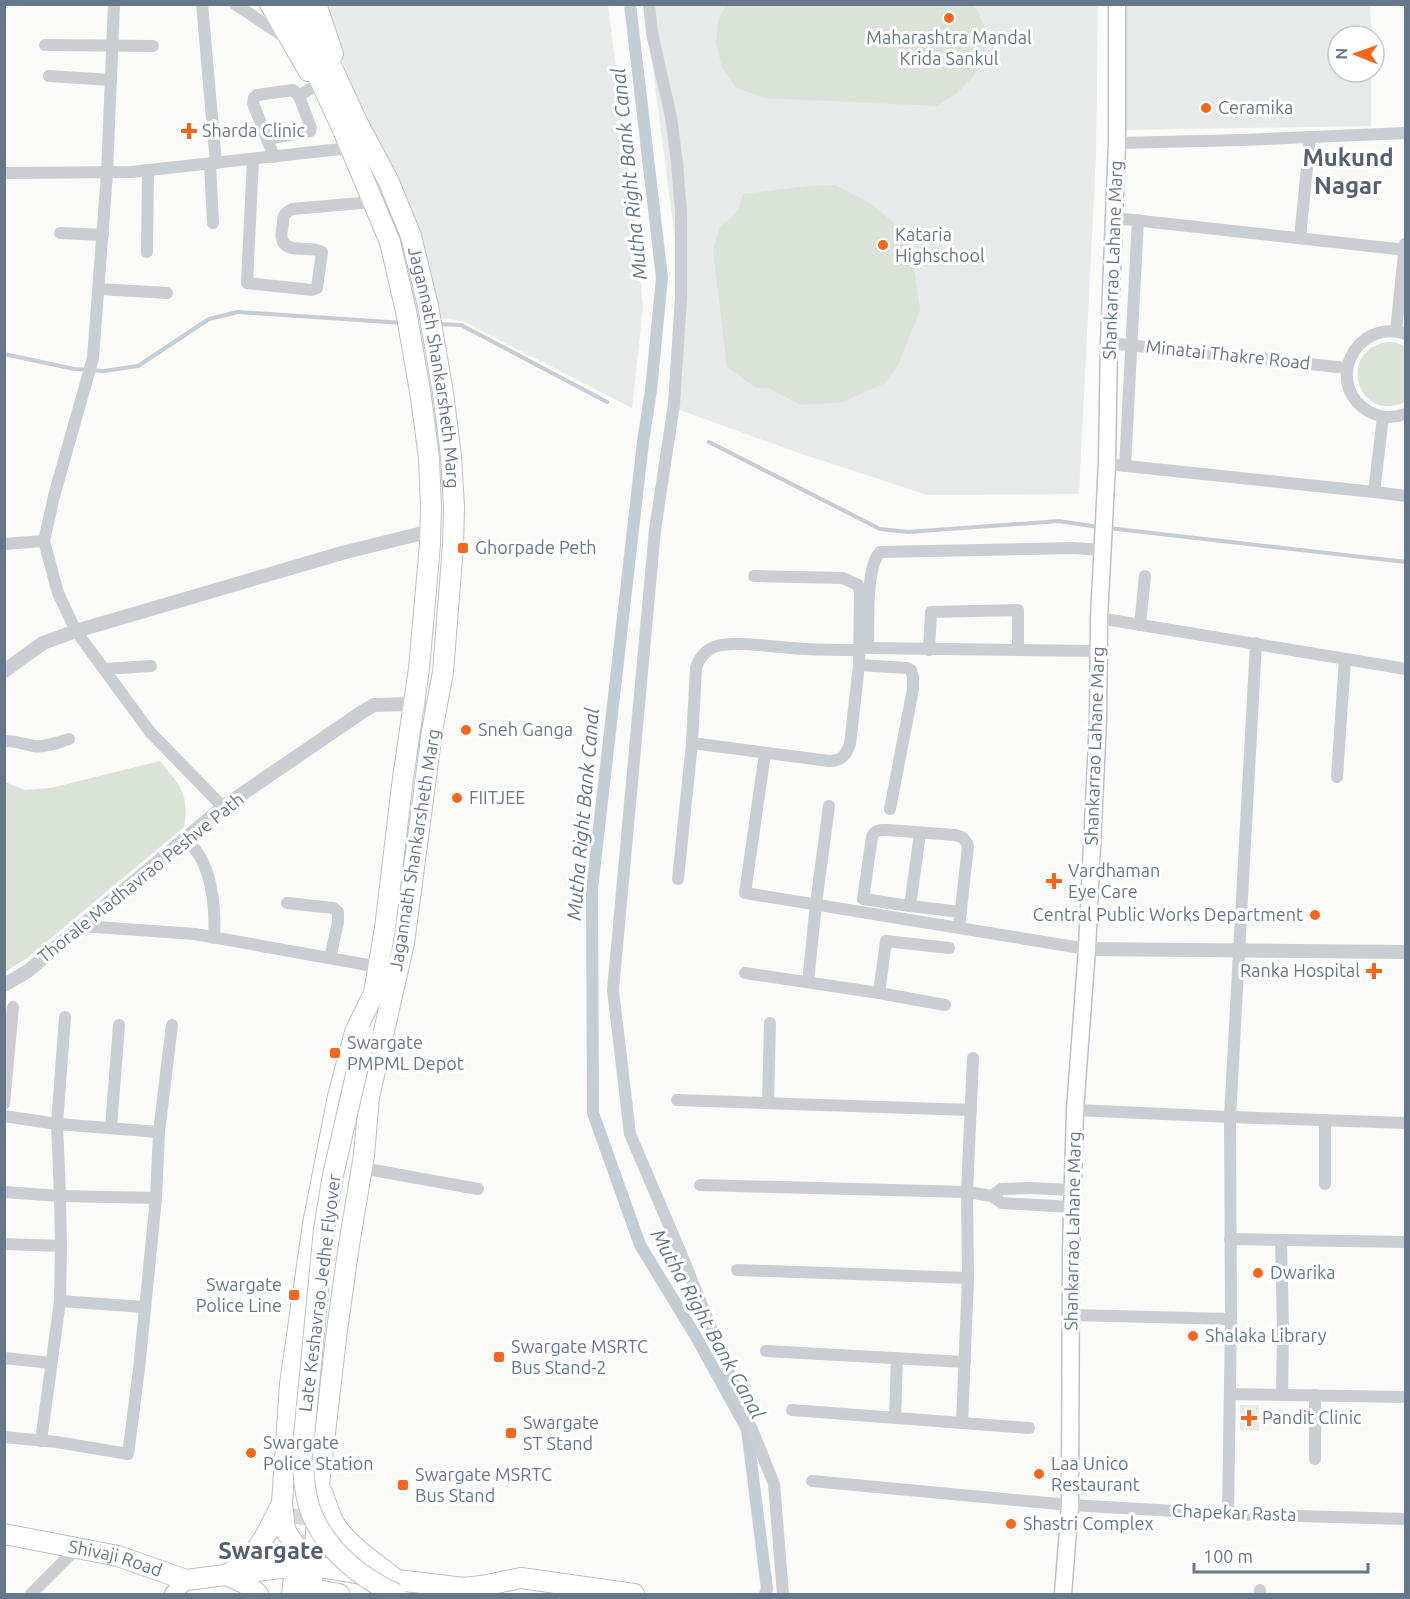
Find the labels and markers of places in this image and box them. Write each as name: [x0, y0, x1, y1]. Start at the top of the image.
marker: Maharashtra Mandal Krida Sankul: [942, 11, 956, 25]
place label: Maharashtra Mandal Krida Sankul: [866, 27, 1032, 68]
place label: Ceramika: [1218, 97, 1293, 117]
marker: Ceramika: [1199, 101, 1213, 115]
place label: Sharda Clinic: [202, 120, 305, 140]
marker: Sharda Clinic: [180, 122, 198, 140]
place label: Kataria Highschool: [895, 224, 985, 265]
marker: Kataria Highschool: [876, 238, 890, 252]
place label: Ghorpade Peth: [475, 537, 597, 557]
marker: Ghorpade Peth: [456, 541, 470, 555]
place label: Sneh Ganga: [478, 719, 573, 739]
marker: Sneh Ganga: [459, 723, 473, 737]
place label: FIITJEE: [469, 787, 525, 807]
marker: FIITJEE: [450, 791, 464, 805]
place label: Vardhaman Eye Care: [1068, 860, 1160, 901]
marker: Vardhaman Eye Care: [1045, 872, 1063, 890]
place label: Central Public Works Department: [1033, 904, 1303, 924]
marker: Central Public Works Department: [1308, 908, 1322, 922]
place label: Ranka Hospital: [1240, 960, 1360, 980]
marker: Ranka Hospital: [1365, 962, 1383, 980]
place label: Swargate PMPML Depot: [347, 1032, 464, 1073]
marker: Swargate PMPML Depot: [328, 1046, 342, 1060]
place label: Dwarika: [1270, 1262, 1335, 1282]
marker: Dwarika: [1251, 1266, 1265, 1280]
place label: Swargate Police Line: [196, 1274, 282, 1315]
marker: Swargate Police Line: [287, 1288, 301, 1302]
place label: Shalaka Library: [1205, 1325, 1327, 1345]
marker: Shalaka Library: [1186, 1329, 1200, 1343]
place label: Swargate MSRTC Bus Stand-2: [511, 1336, 648, 1377]
marker: Swargate MSRTC Bus Stand-2: [492, 1350, 506, 1364]
place label: Pandit Clinic: [1262, 1407, 1361, 1427]
marker: Pandit Clinic: [1240, 1409, 1258, 1427]
place label: Swargate ST Stand: [523, 1412, 599, 1453]
marker: Swargate ST Stand: [504, 1426, 518, 1440]
place label: Swargate Police Station: [263, 1432, 374, 1473]
marker: Swargate Police Station: [244, 1446, 258, 1460]
place label: Laa Unico Restaurant: [1051, 1453, 1140, 1494]
place label: Swargate MSRTC Bus Stand: [415, 1464, 552, 1505]
marker: Laa Unico Restaurant: [1032, 1467, 1046, 1481]
marker: Swargate MSRTC Bus Stand: [396, 1478, 410, 1492]
place label: Shastri Complex: [1023, 1513, 1154, 1533]
marker: Shastri Complex: [1004, 1517, 1018, 1531]

